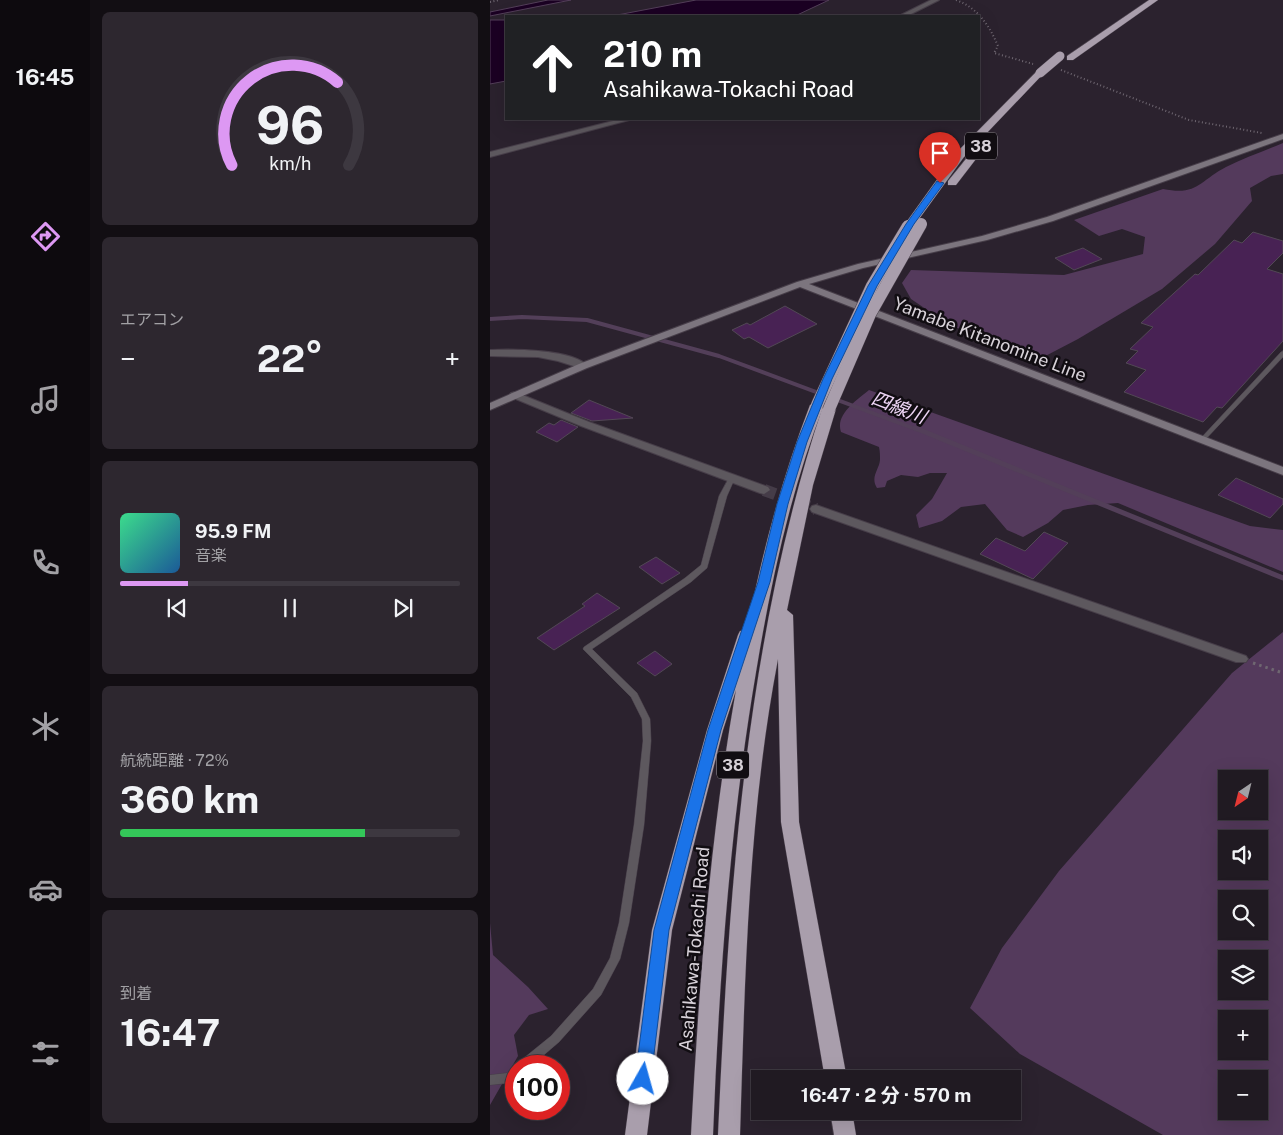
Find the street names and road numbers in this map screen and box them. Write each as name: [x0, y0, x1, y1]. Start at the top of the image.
road number: 38: [965, 132, 997, 160]
street label: Yamabe Kitanomine Line: [890, 292, 1090, 386]
road number: 38: [717, 752, 749, 778]
street label: Asahikawa-Tokachi Road: [675, 846, 713, 1052]

